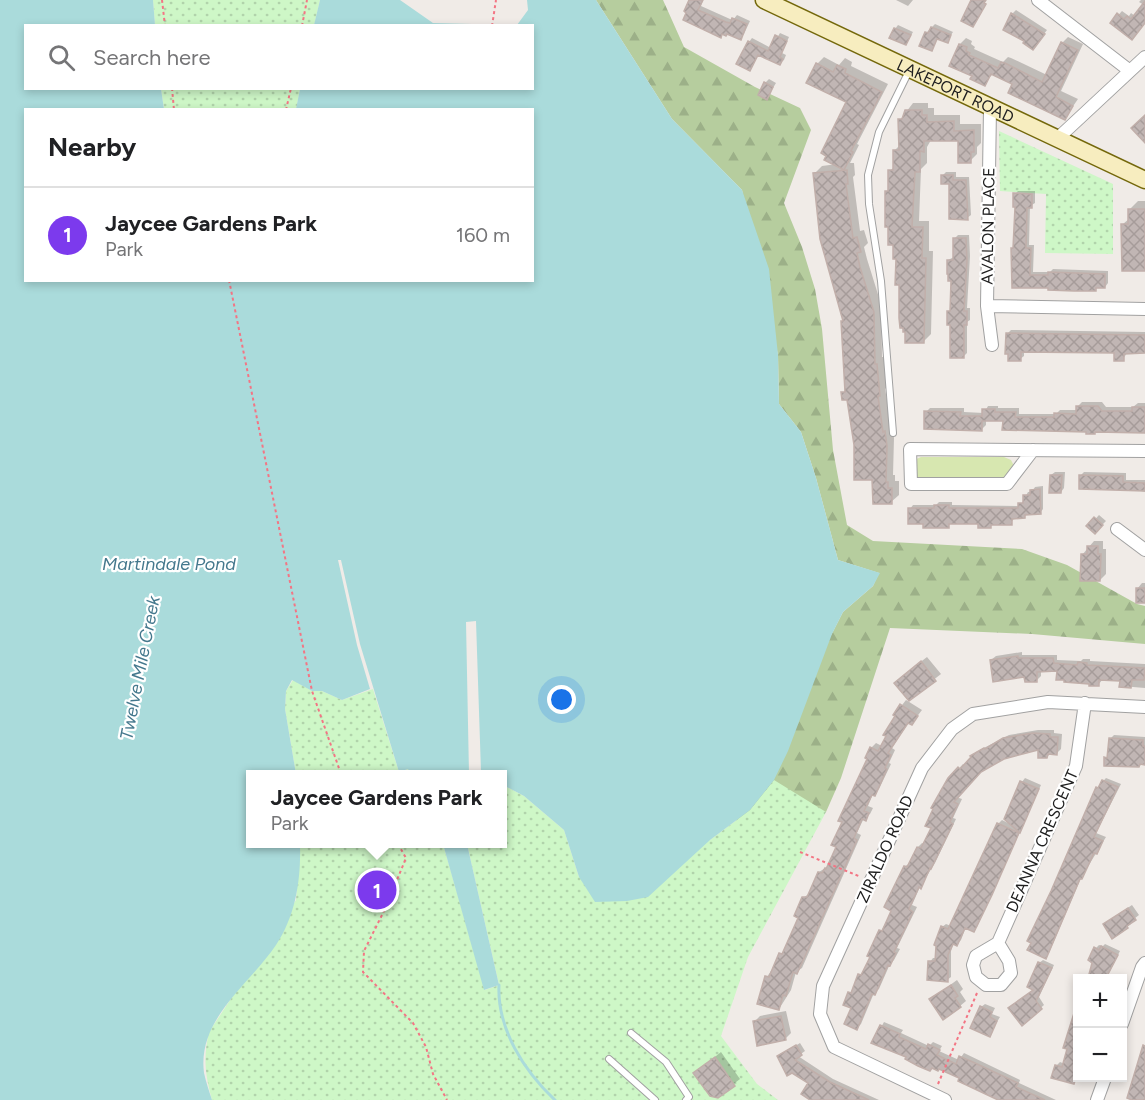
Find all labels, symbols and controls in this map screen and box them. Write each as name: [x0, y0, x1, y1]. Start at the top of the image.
search box: [24, 24, 534, 90]
icon: search: [45, 41, 78, 74]
text: Search here: [93, 44, 211, 71]
street label: LAKEPORT ROAD: [894, 55, 1017, 126]
text: Nearby: [48, 131, 136, 163]
street label: AVALON PLACE: [977, 167, 999, 285]
text: Jaycee Gardens Park: [105, 210, 317, 237]
text: 1: [63, 223, 72, 247]
text: 160 m: [456, 223, 510, 247]
text: Park: [105, 237, 143, 261]
water label: Martindale Pond: [102, 553, 236, 575]
water label: Twelve Mile Creek: [115, 593, 165, 742]
your location: [547, 685, 576, 714]
street label: DEANNA CRESCENT: [1002, 767, 1082, 915]
popup: [246, 770, 507, 848]
text: Jaycee Gardens Park: [270, 784, 483, 811]
street label: ZIRALDO ROAD: [853, 792, 917, 906]
text: Park: [270, 811, 308, 835]
pin: 1: [358, 868, 397, 912]
map controls: [1073, 974, 1127, 1082]
button: +: [1073, 974, 1127, 1028]
button: −: [1073, 1028, 1127, 1082]

